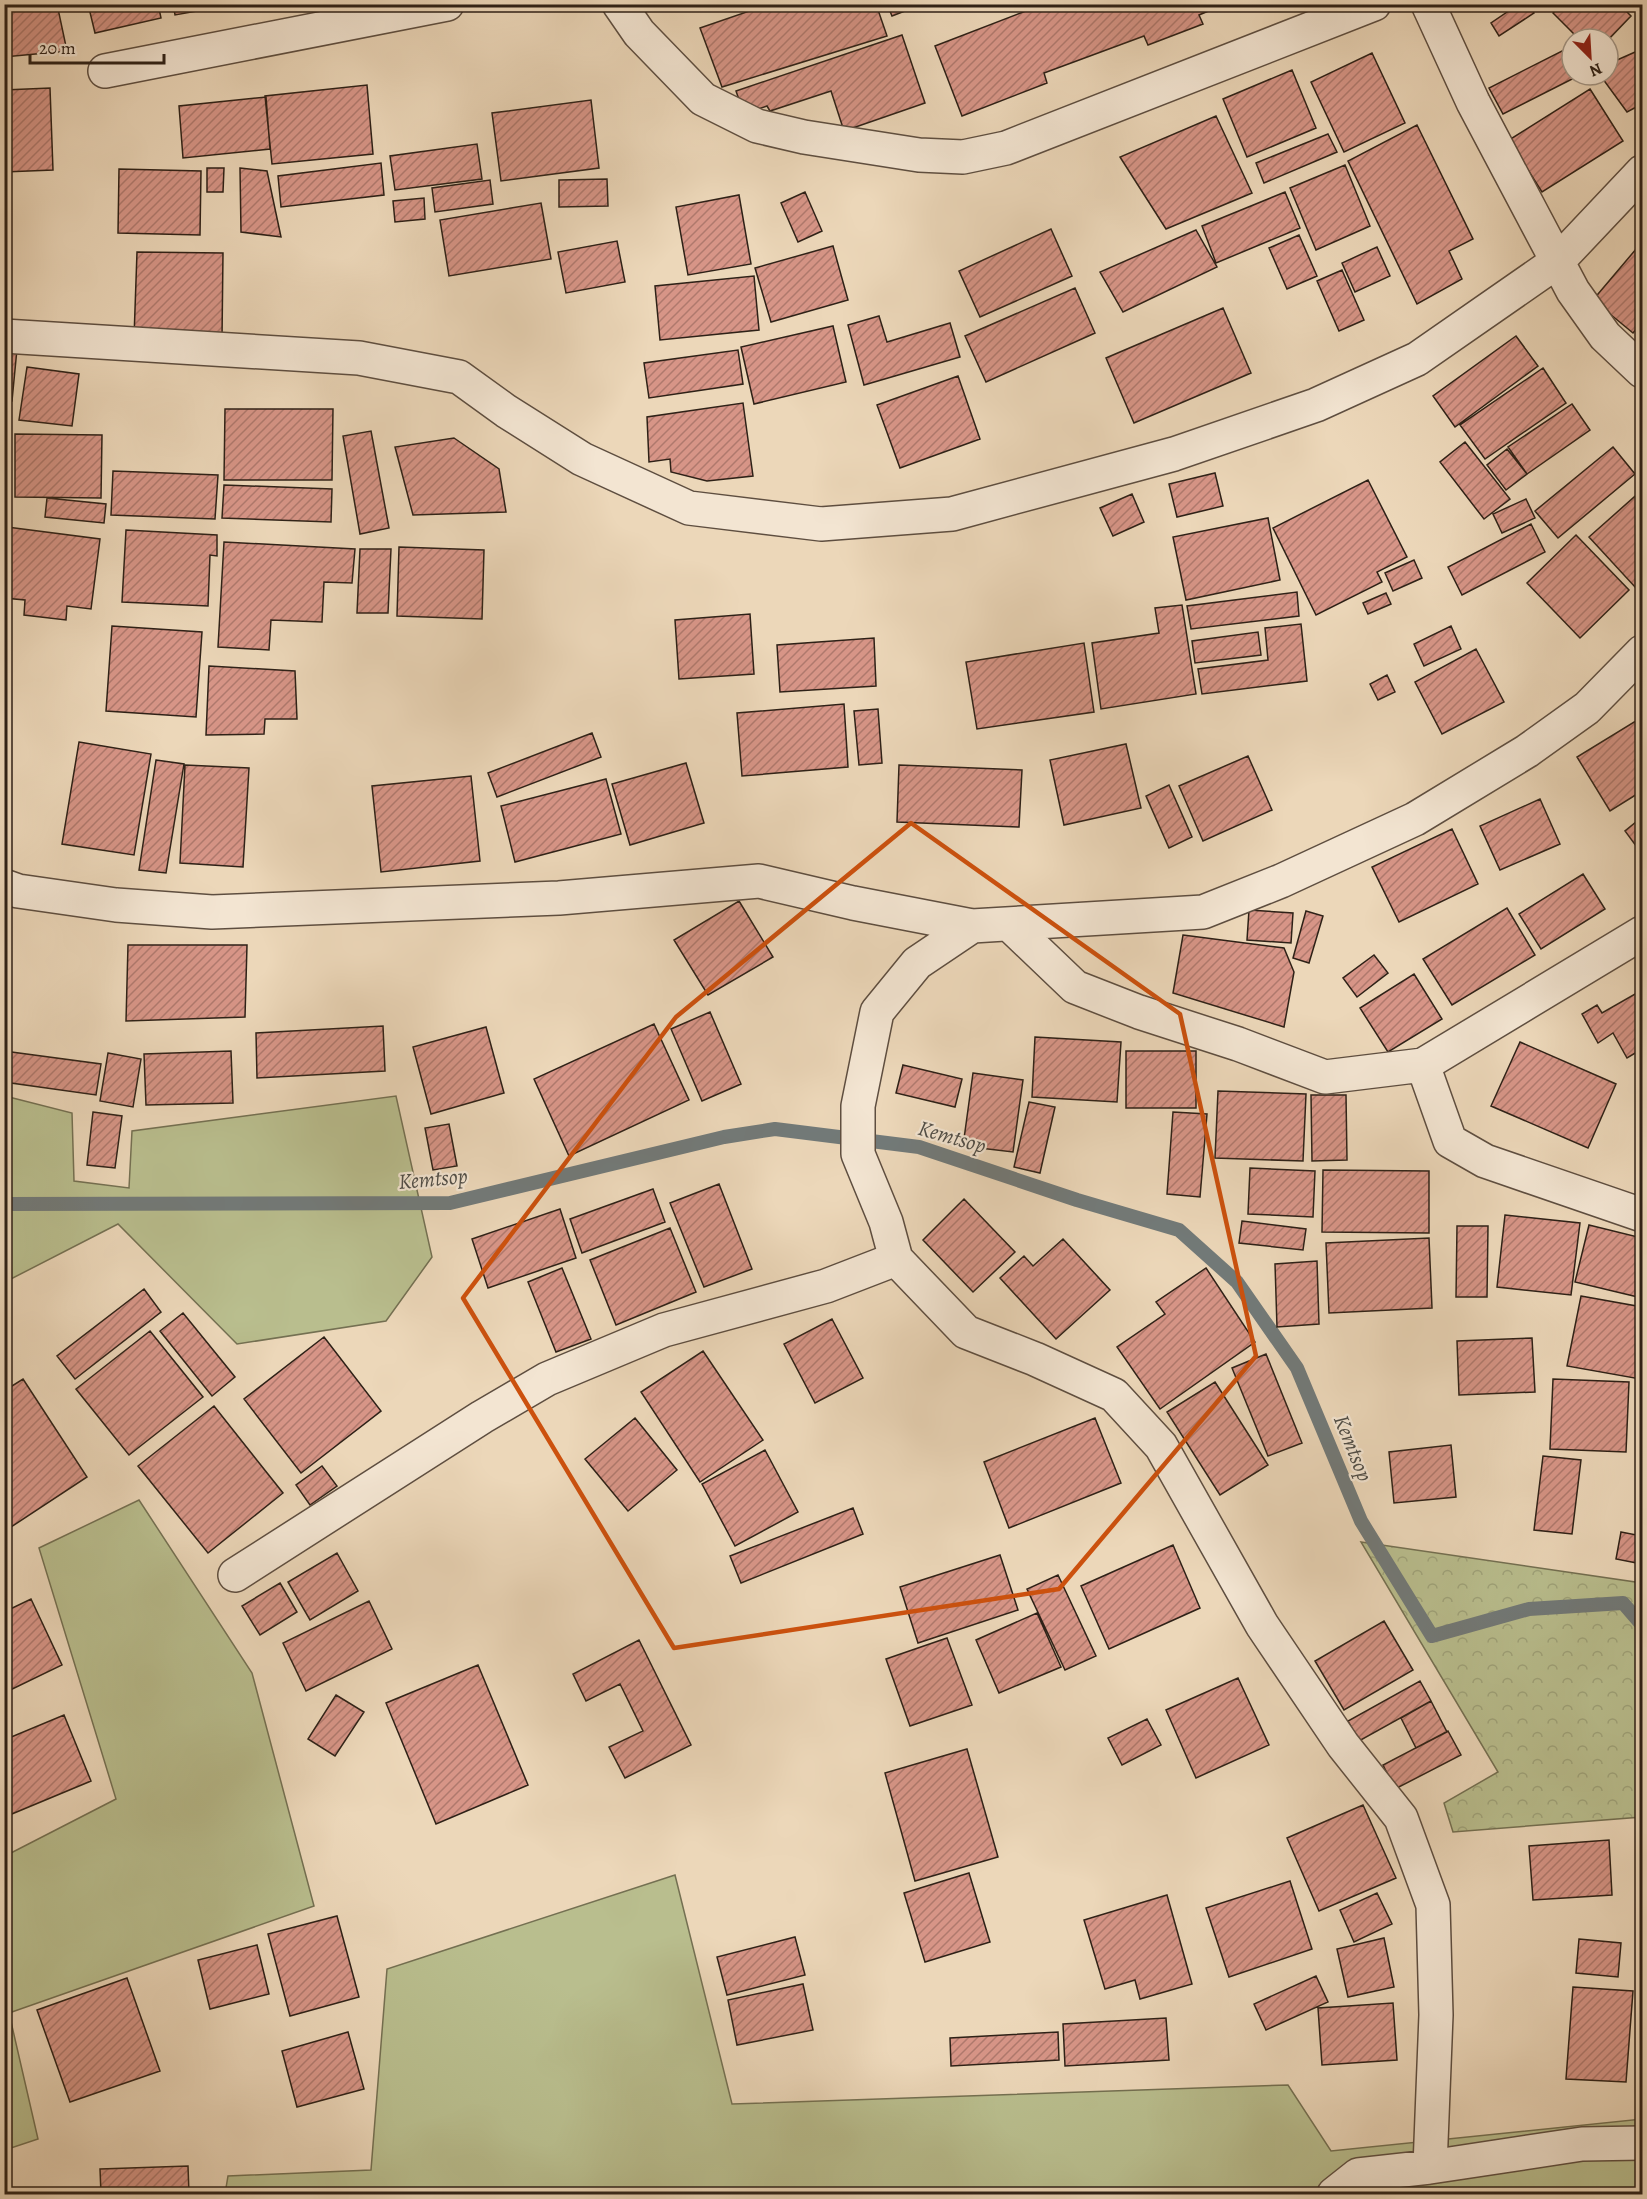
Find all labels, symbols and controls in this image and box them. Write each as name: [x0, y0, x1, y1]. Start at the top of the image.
scale bar: [30, 27, 164, 65]
north arrow: [1560, 27, 1620, 87]
text: 20 m: [39, 36, 76, 60]
text: N: [1586, 57, 1605, 82]
water label: Kemtsop: [914, 1113, 990, 1161]
water label: Kemtsop: [397, 1161, 469, 1197]
water label: Kemtsop: [1326, 1410, 1380, 1486]

